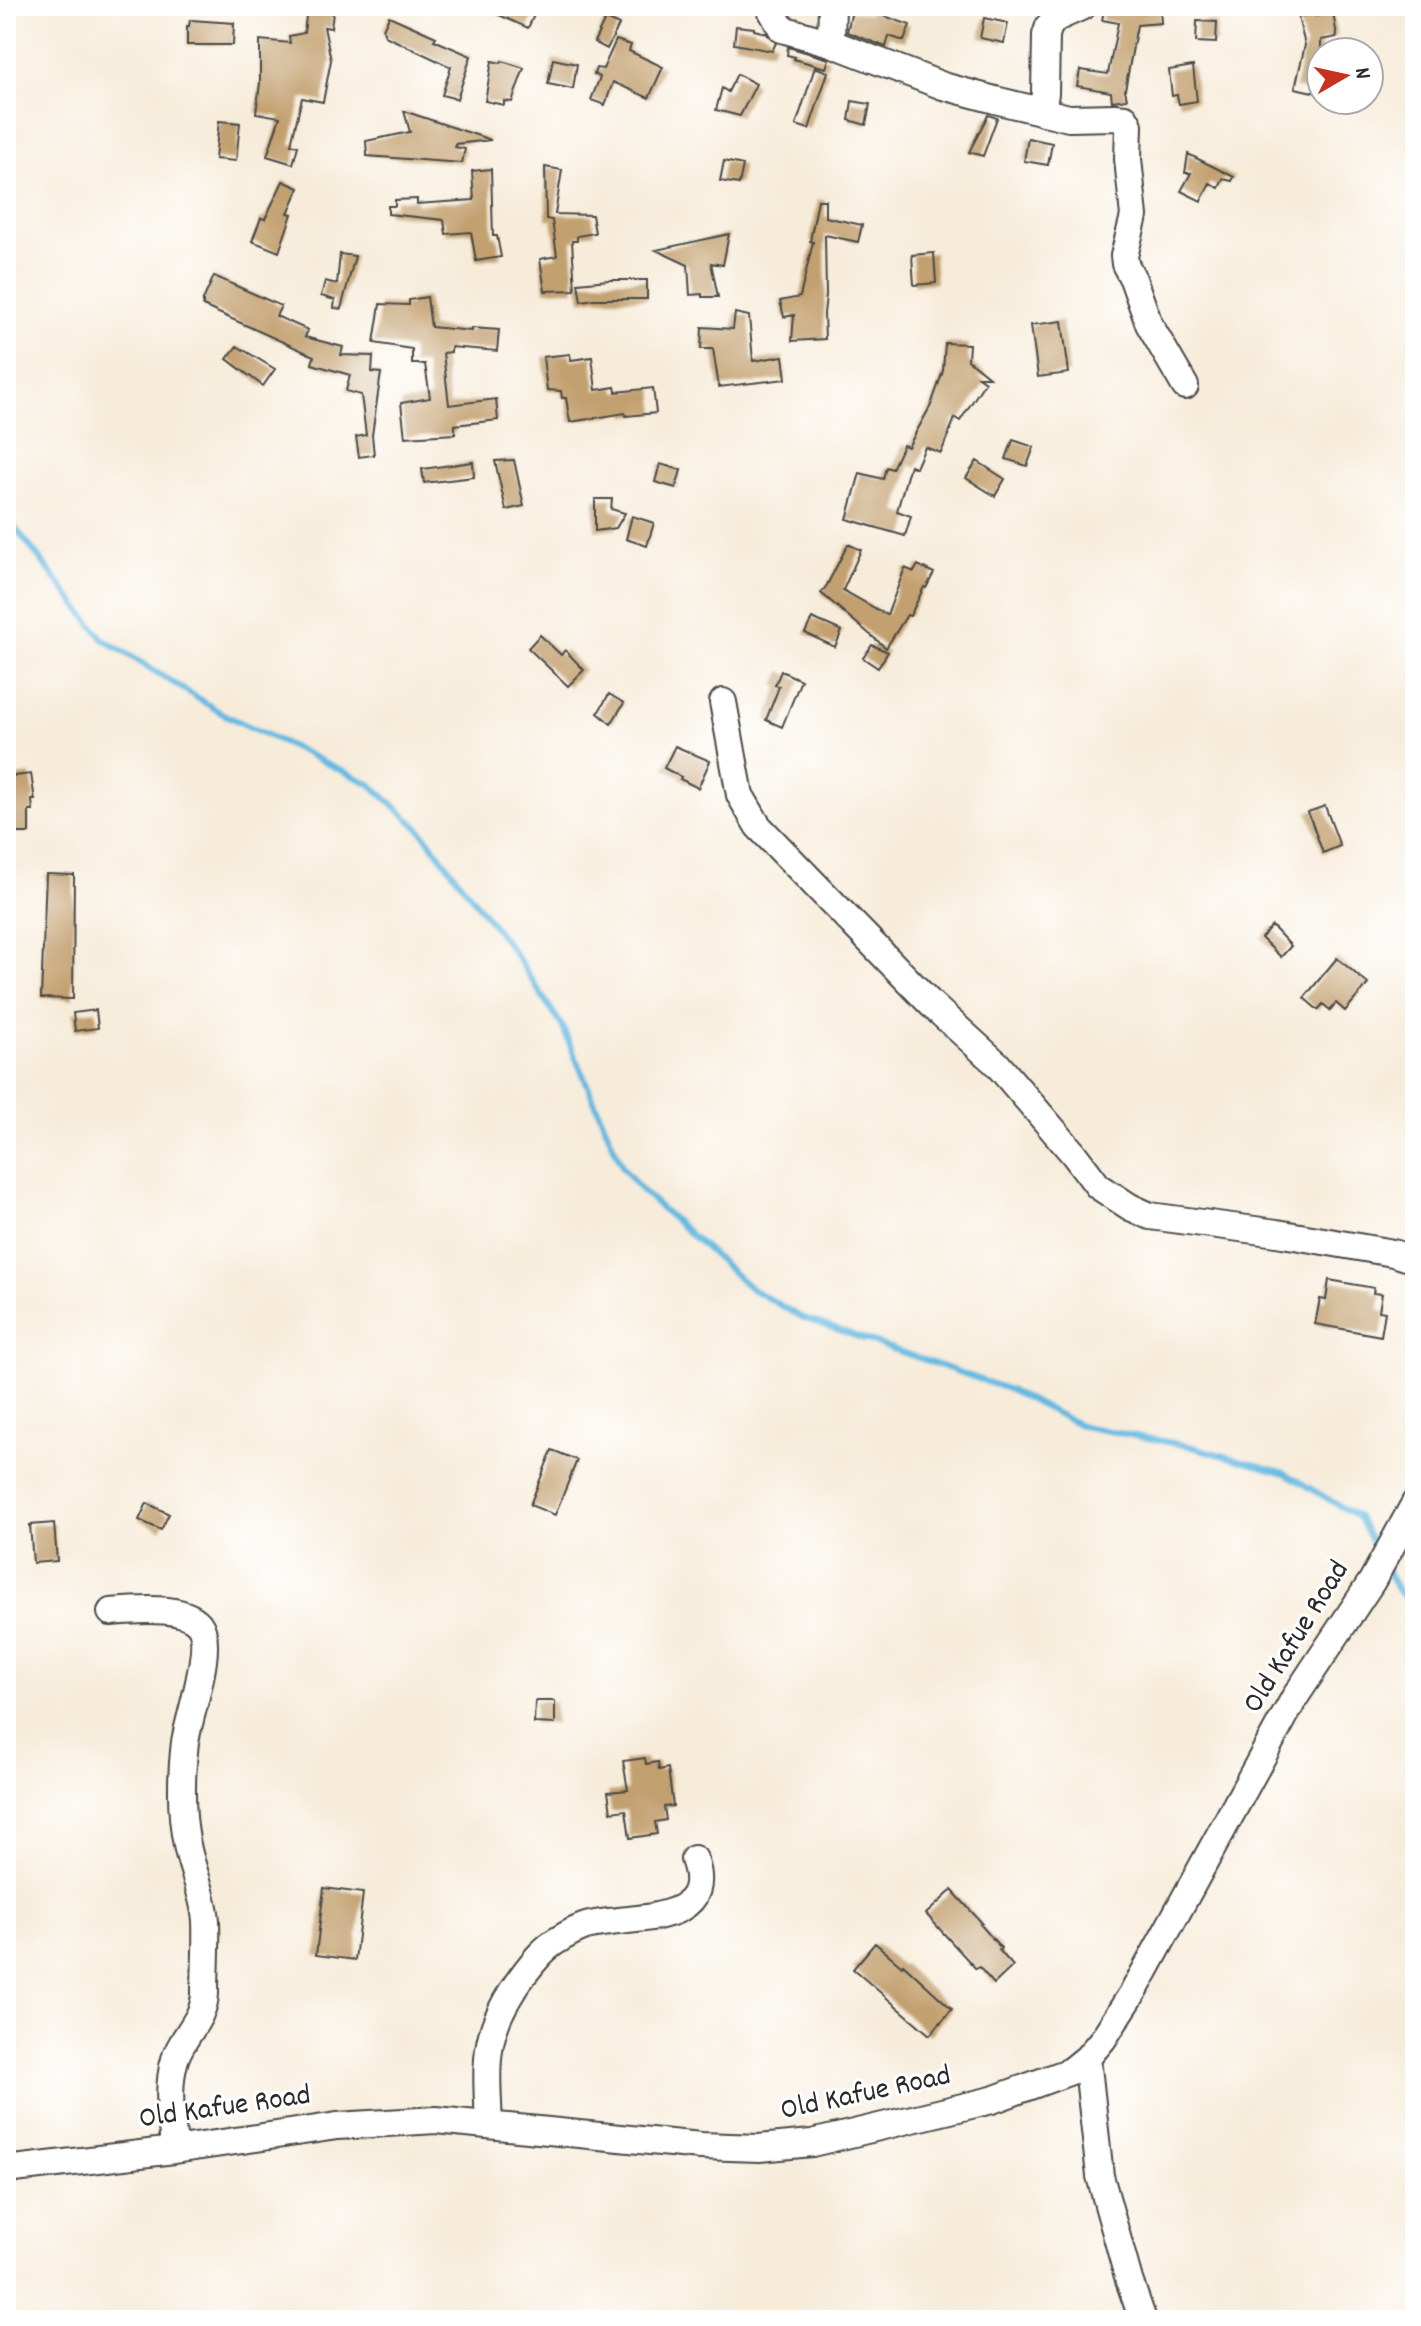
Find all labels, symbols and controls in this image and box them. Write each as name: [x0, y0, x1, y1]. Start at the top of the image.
north arrow: [1305, 36, 1385, 116]
text: N: [1345, 66, 1377, 81]
street label: Old Kafue Road: [1234, 1553, 1362, 1723]
street label: Old Kafue Road: [777, 2056, 955, 2134]
street label: Old Kafue Road: [136, 2076, 314, 2142]

